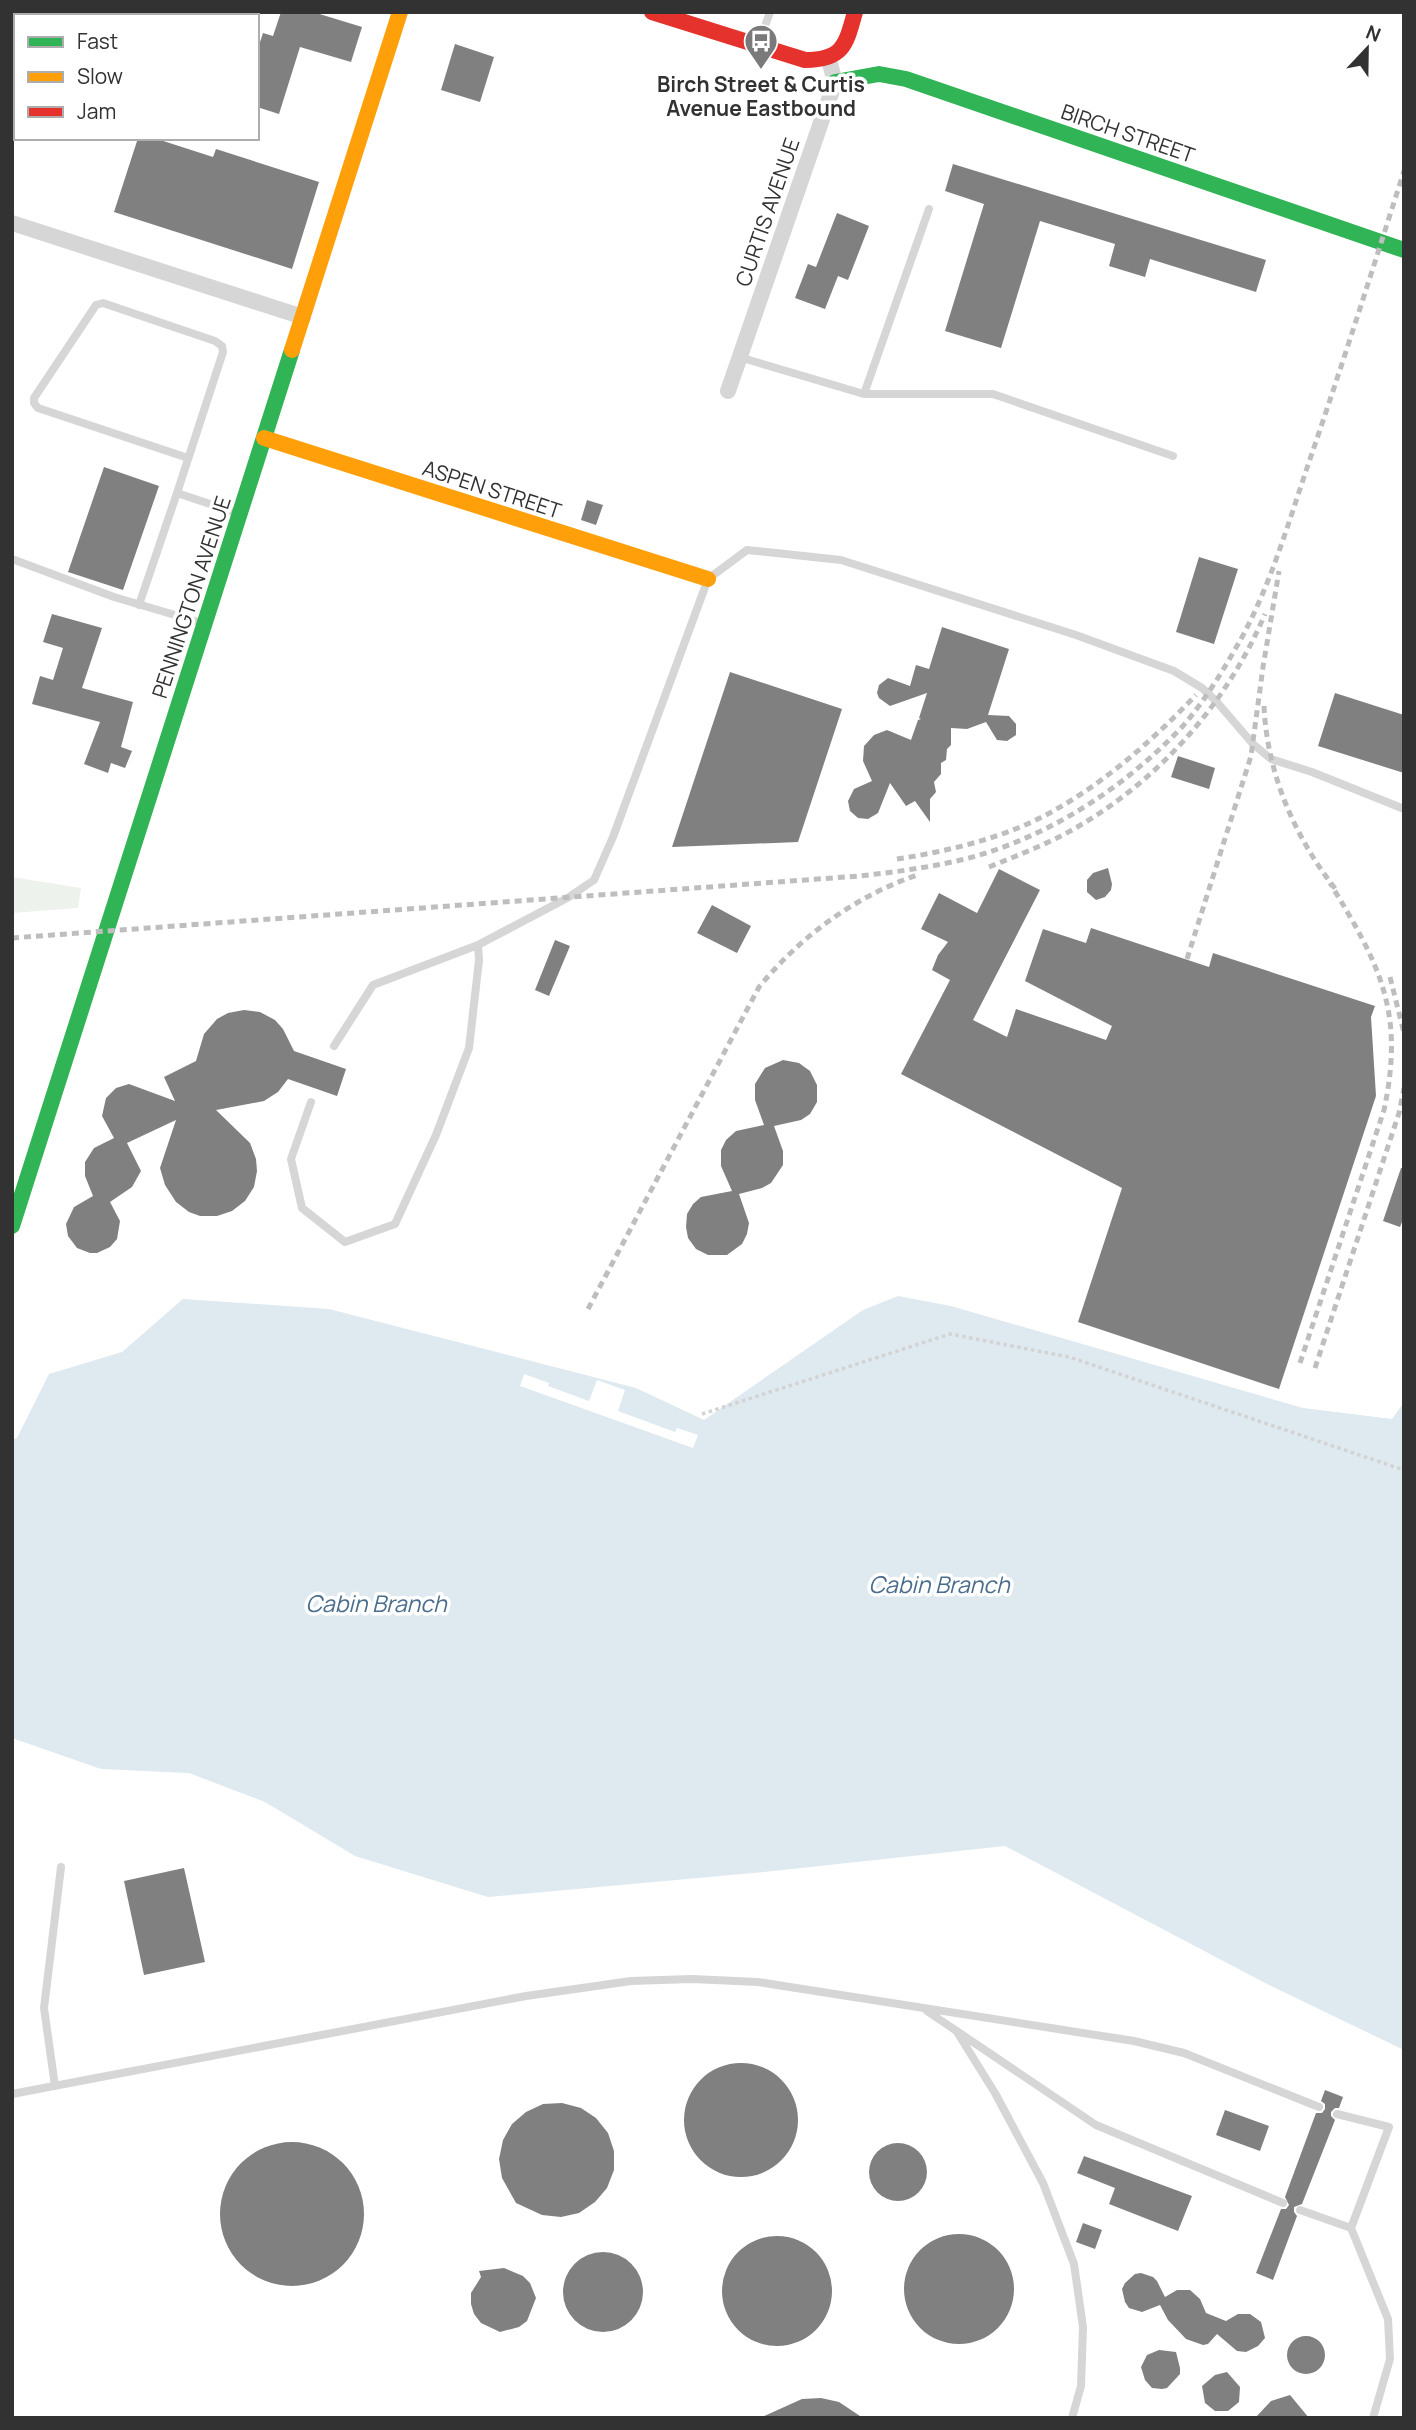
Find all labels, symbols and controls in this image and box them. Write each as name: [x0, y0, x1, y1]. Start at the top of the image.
legend: [14, 14, 259, 140]
north arrow: [1332, 14, 1402, 84]
text: N: [1362, 19, 1385, 48]
bus stop icon: Birch Street & Curtis Avenue Eastbound: [742, 22, 780, 71]
text: Fast: [77, 27, 118, 55]
text: Slow: [77, 62, 123, 90]
place label: Birch Street & Curtis Avenue Eastbound: [657, 70, 865, 122]
text: Jam: [77, 97, 116, 125]
street label: BIRCH STREET: [1057, 97, 1199, 169]
street label: CURTIS AVENUE: [729, 134, 805, 290]
street label: ASPEN STREET: [419, 453, 565, 525]
street label: PENNINGTON AVENUE: [145, 492, 237, 702]
water label: Cabin Branch: [868, 1568, 1011, 1600]
water label: Cabin Branch: [305, 1587, 448, 1619]

